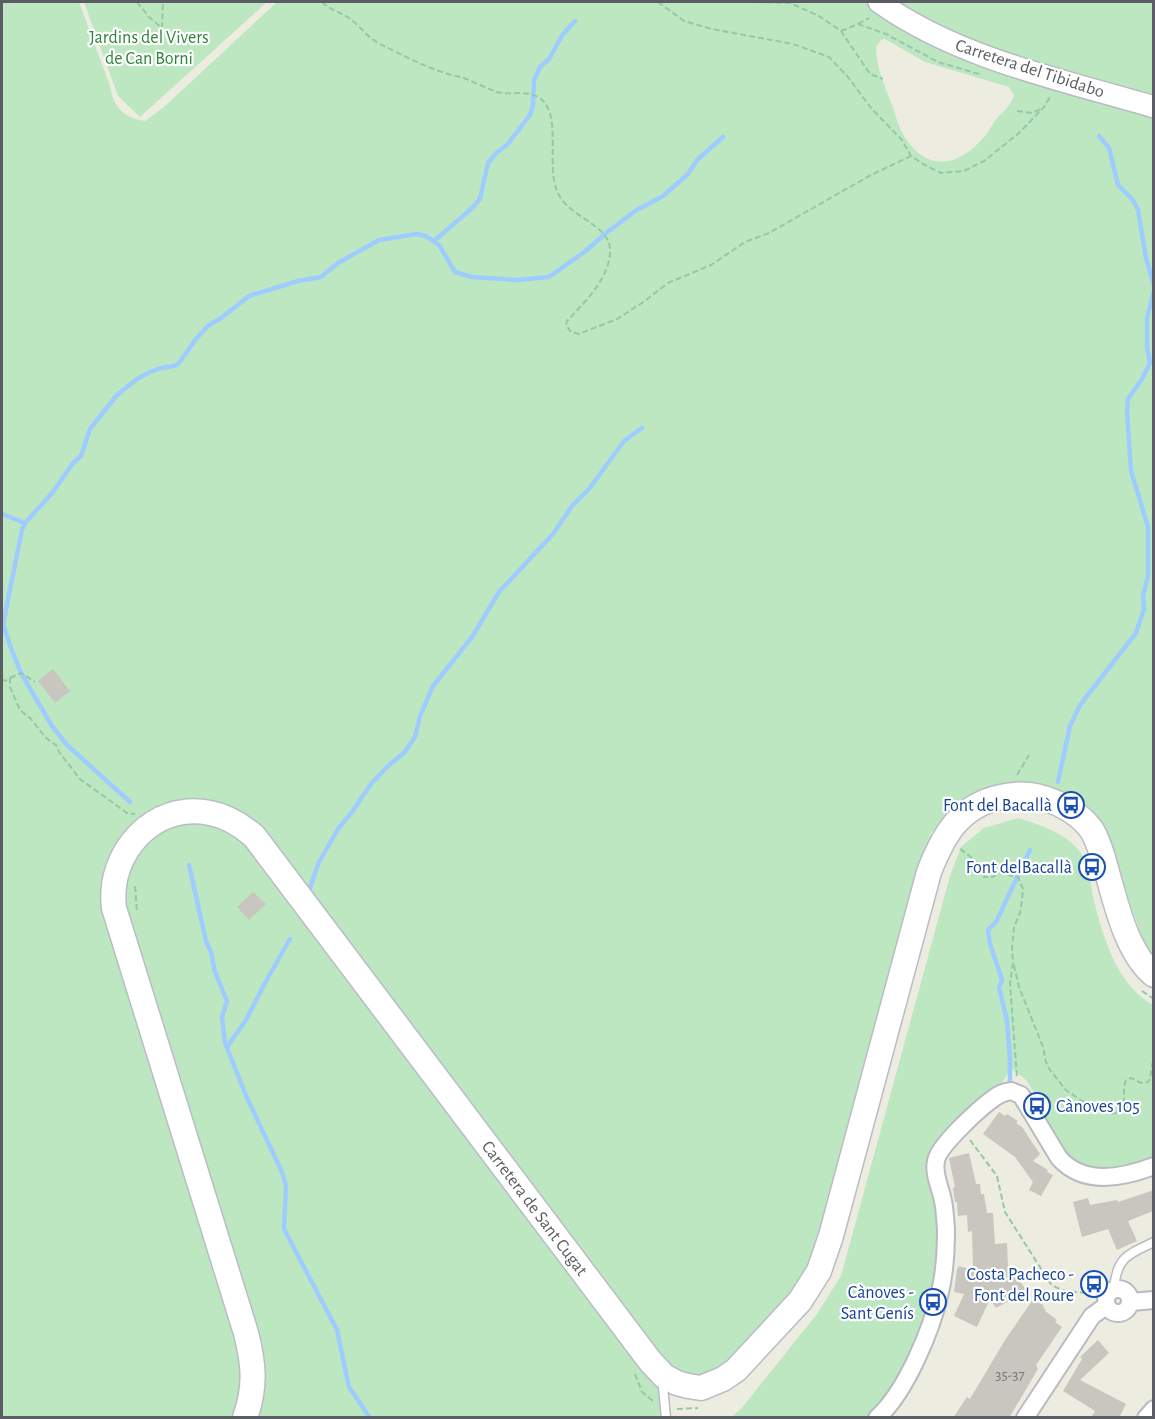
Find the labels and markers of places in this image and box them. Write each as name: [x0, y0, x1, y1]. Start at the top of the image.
bus stop icon: Font del Bacallà: [1056, 790, 1086, 820]
place label: Font del Bacallà: [943, 797, 1052, 815]
bus stop icon: Font delBacallà: [1077, 852, 1107, 882]
place label: Font delBacallà: [966, 859, 1072, 877]
bus stop icon: Cànoves 105: [1022, 1091, 1052, 1121]
place label: Cànoves 105: [1056, 1098, 1140, 1116]
place label: Costa Pacheco - Font del Roure: [966, 1266, 1074, 1305]
bus stop icon: Costa Pacheco - Font del Roure: [1079, 1269, 1109, 1299]
place label: Cànoves - Sant Genís: [841, 1284, 914, 1323]
bus stop icon: Cànoves - Sant Genís: [918, 1287, 948, 1317]

